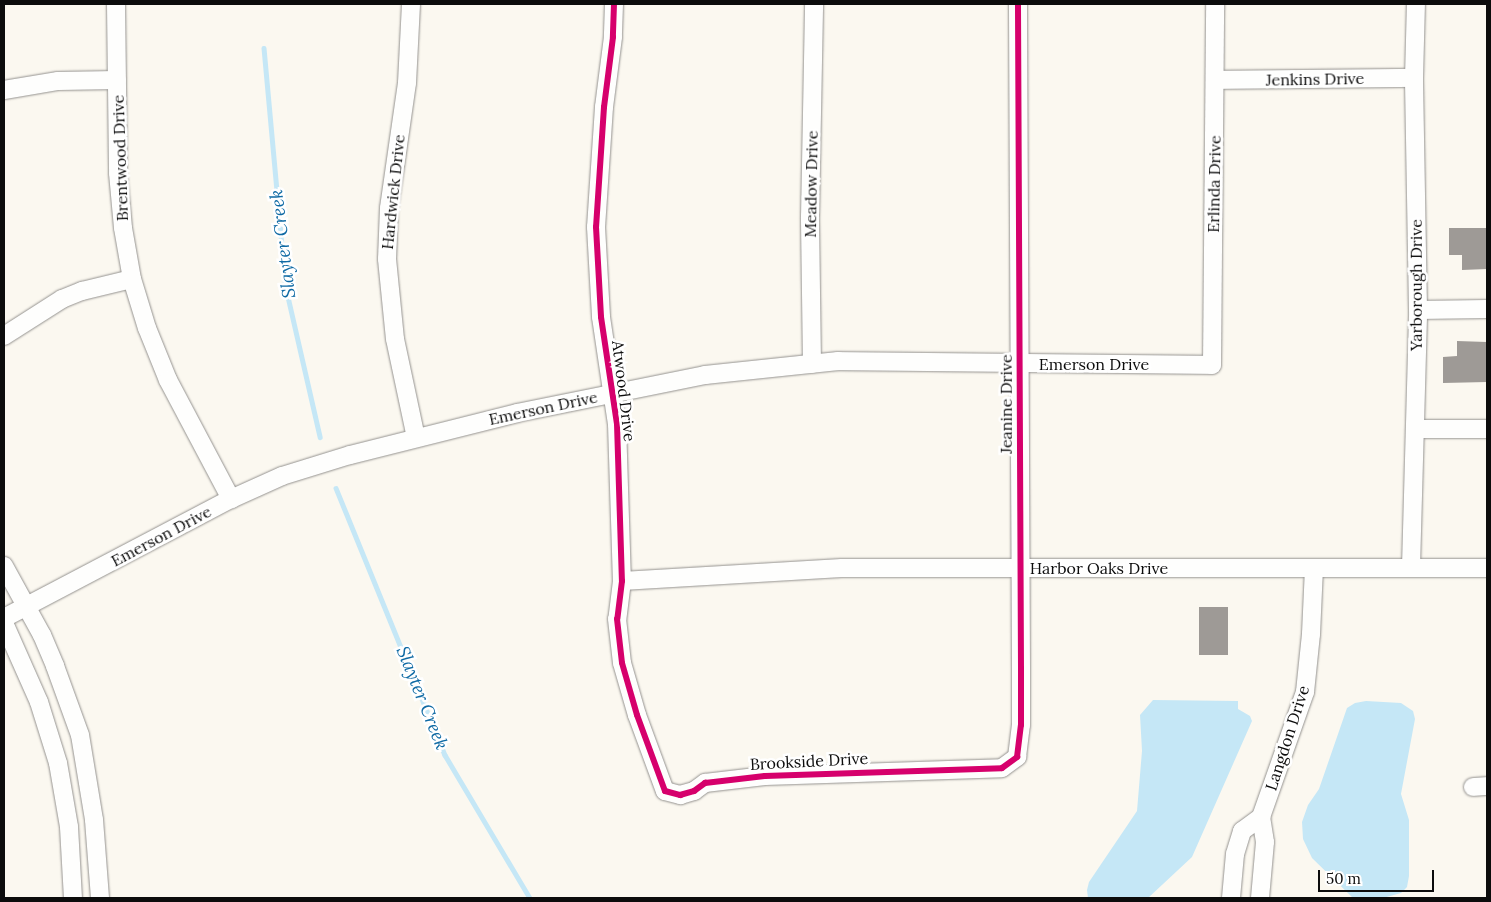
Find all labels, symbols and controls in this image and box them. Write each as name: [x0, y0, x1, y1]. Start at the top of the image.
street label: Jenkins Drive: [1266, 69, 1364, 89]
street label: Brentwood Drive: [108, 94, 132, 222]
street label: Meadow Drive: [800, 130, 822, 238]
street label: Hardwick Drive: [377, 134, 409, 250]
street label: Erlinda Drive: [1204, 135, 1224, 233]
water label: Slayter Creek: [266, 188, 300, 300]
street label: Yarborough Drive: [1406, 219, 1426, 351]
street label: Atwood Drive: [608, 339, 640, 443]
street label: Jeanine Drive: [996, 354, 1016, 454]
street label: Emerson Drive: [1039, 354, 1149, 374]
street label: Emerson Drive: [487, 387, 599, 429]
street label: Emerson Drive: [108, 502, 214, 570]
street label: Harbor Oaks Drive: [1030, 558, 1168, 578]
water label: Slayter Creek: [392, 643, 452, 753]
street label: Langdon Drive: [1261, 683, 1313, 793]
street label: Brookside Drive: [749, 748, 869, 774]
scale bar: [1321, 860, 1437, 892]
text: 50 m: [1326, 869, 1361, 888]

